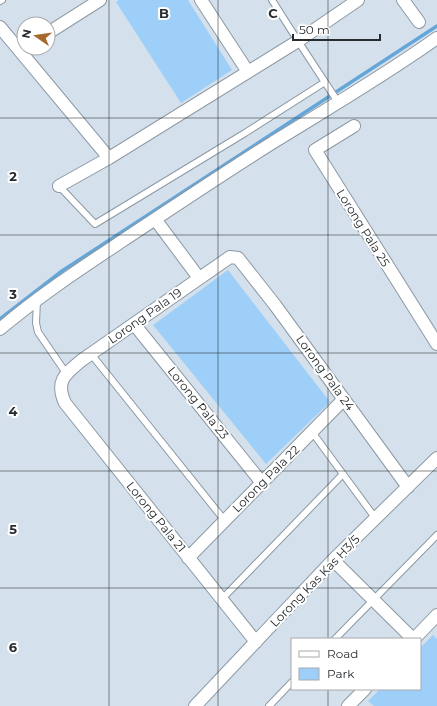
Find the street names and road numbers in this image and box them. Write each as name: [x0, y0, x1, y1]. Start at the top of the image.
street label: Lorong Pala 25: [334, 186, 393, 270]
street label: Lorong Pala 19: [105, 285, 185, 347]
street label: Lorong Pala 24: [293, 332, 358, 413]
street label: Lorong Pala 23: [165, 363, 232, 442]
street label: Lorong Pala 22: [229, 442, 302, 515]
street label: Lorong Pala 21: [123, 478, 189, 555]
street label: Lorong Kas Kas H3/5: [267, 531, 363, 630]

